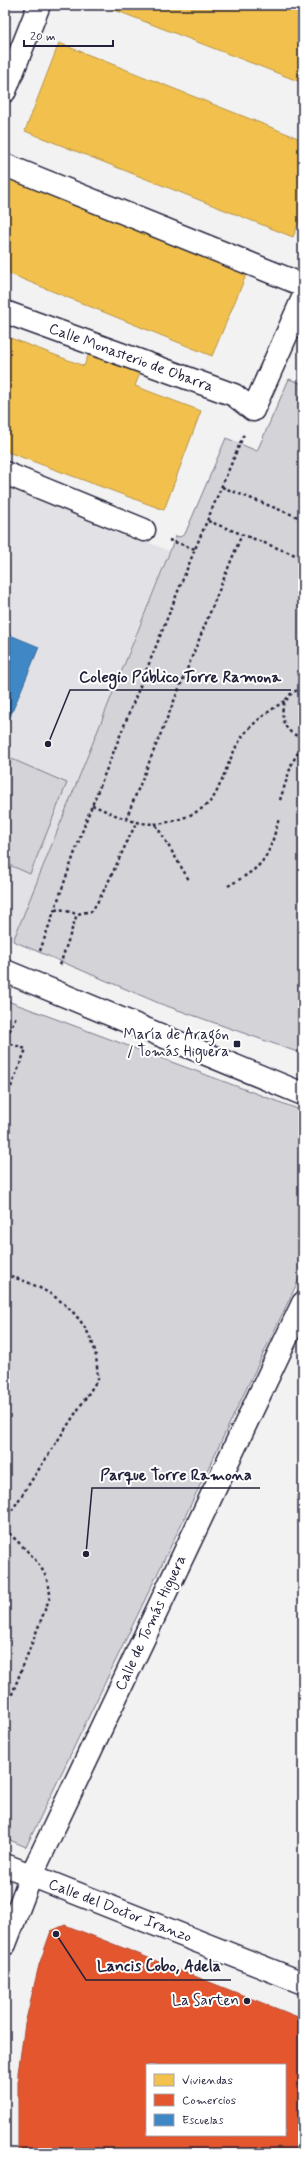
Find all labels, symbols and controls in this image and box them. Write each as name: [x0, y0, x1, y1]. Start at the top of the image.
scale bar: [24, 22, 113, 48]
text: 20 m: [30, 29, 56, 45]
street label: Calle Monasterio de Obarra: [46, 319, 216, 397]
callout: Colegio Público Torre Ramona: [70, 662, 291, 690]
text: Colegio Público Torre Ramona: [79, 667, 281, 690]
place label: María de Aragón / Tomás Higuera: [124, 1025, 229, 1063]
marker: María de Aragón / Tomás Higuera: [232, 1039, 242, 1049]
callout: Parque Torre Ramona: [92, 1460, 260, 1488]
text: Parque Torre Ramona: [100, 1465, 252, 1486]
street label: Calle de Tomás Higuera: [111, 1552, 192, 1695]
street label: Calle del Doctor Iranzo: [45, 1874, 195, 1948]
callout: Lancis Cobo, Adela: [86, 1952, 231, 1980]
text: Lancis Cobo, Adela: [97, 1956, 221, 1977]
place label: La Sarten: [172, 1991, 239, 2011]
marker: La Sarten: [242, 1996, 252, 2006]
legend: [146, 2064, 286, 2136]
text: Viviendas: [182, 2073, 233, 2089]
text: Comercios: [182, 2093, 236, 2109]
text: Escuelas: [182, 2113, 224, 2129]

